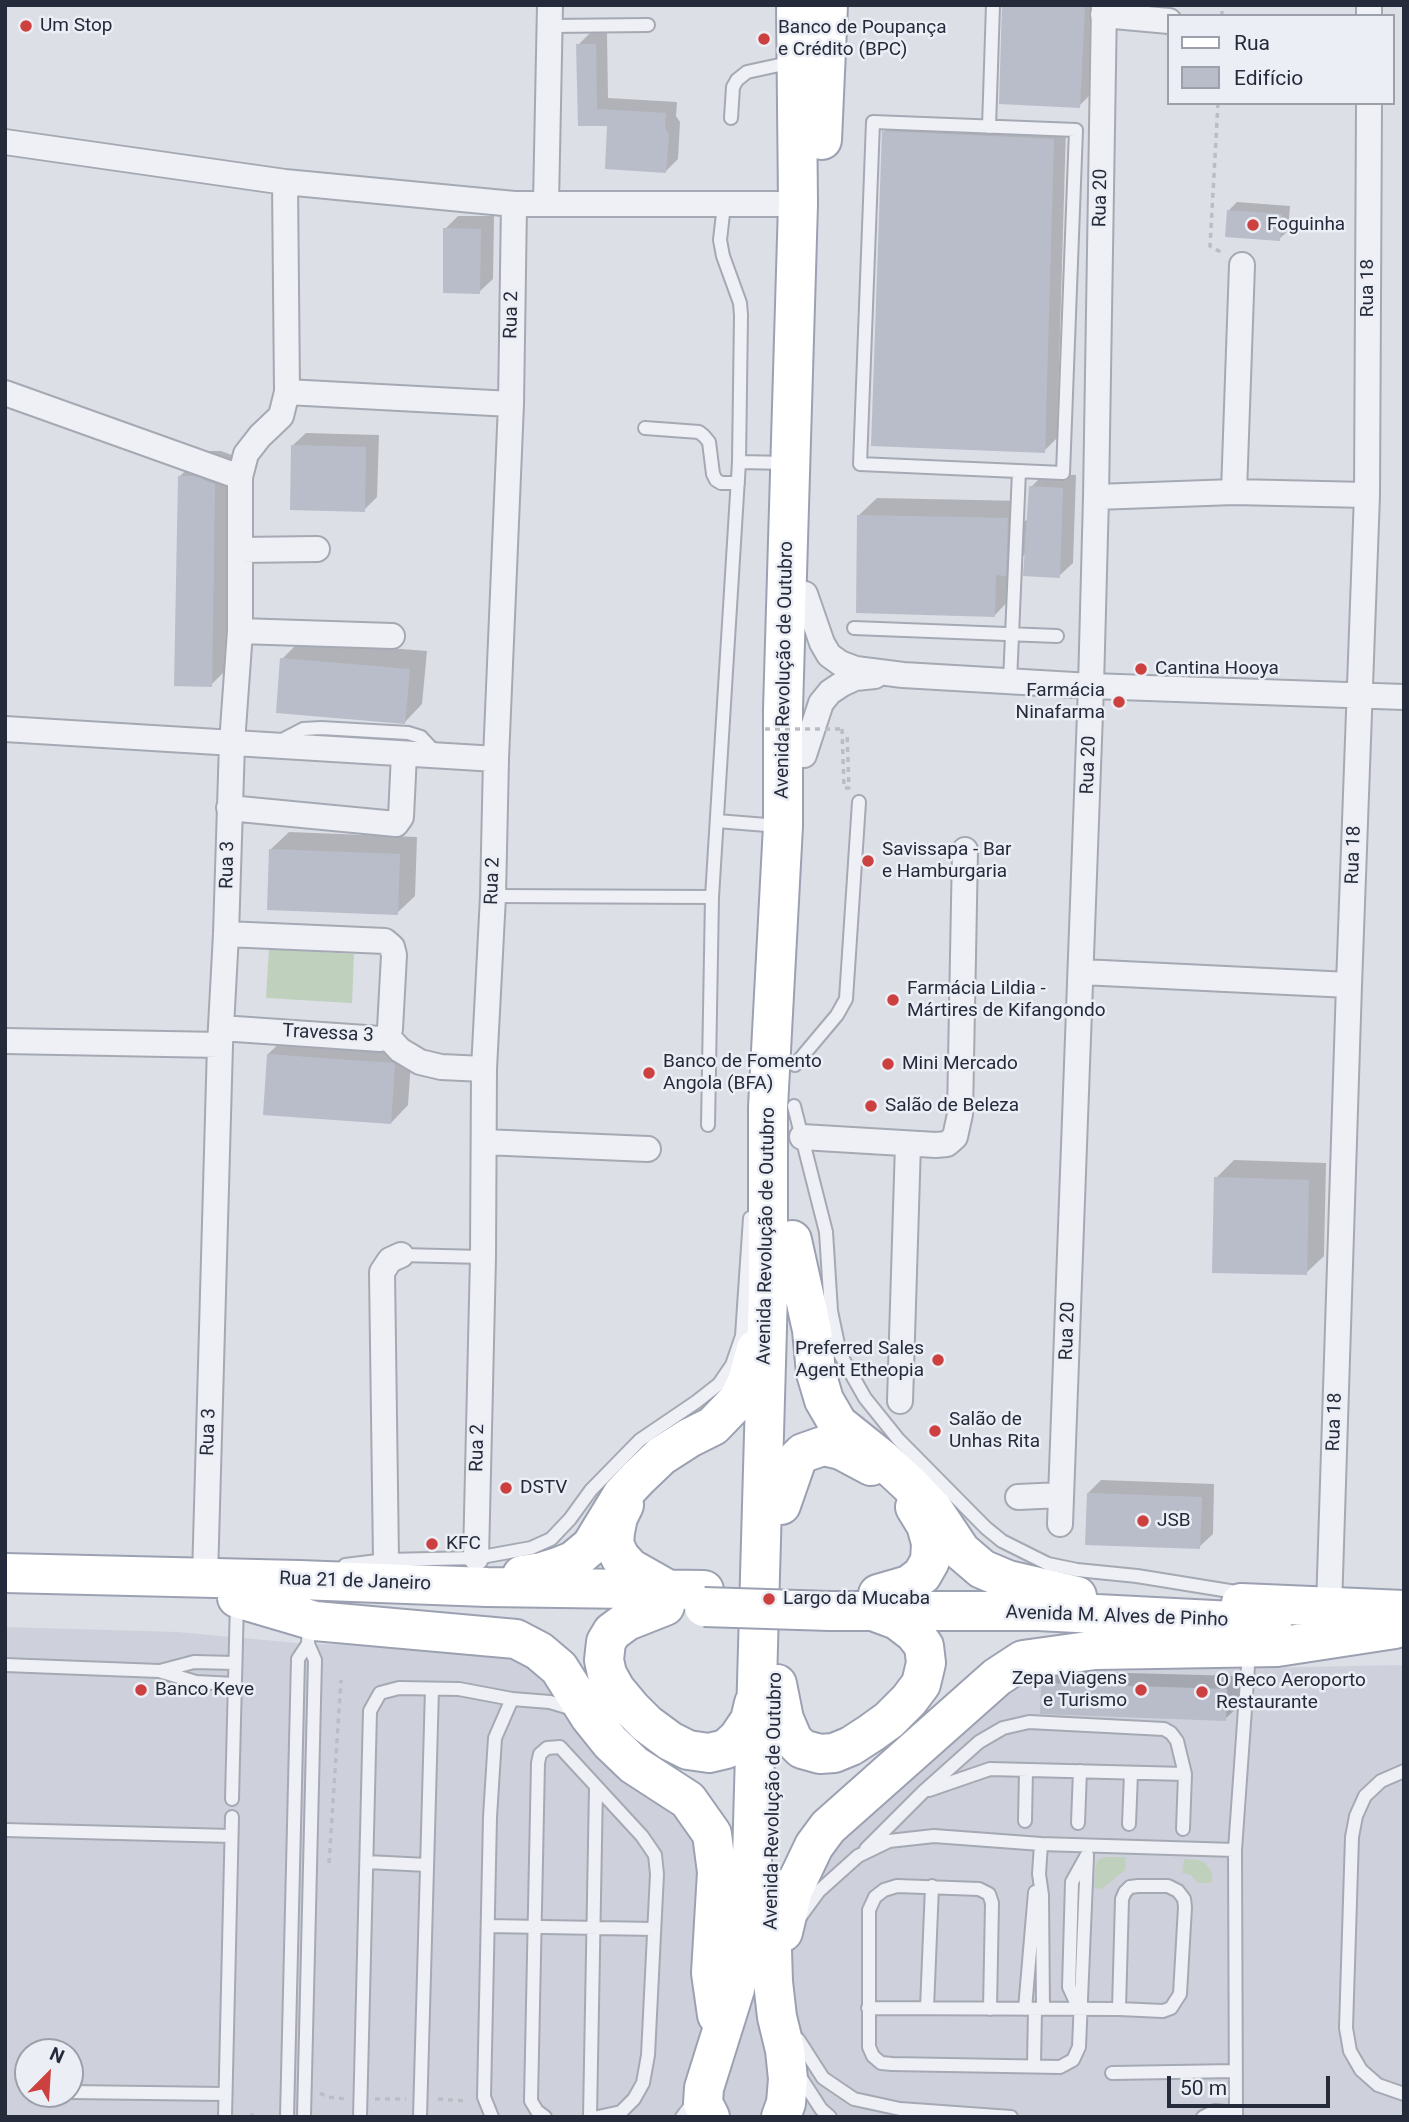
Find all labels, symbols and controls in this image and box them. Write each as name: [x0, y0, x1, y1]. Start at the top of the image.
legend: [1168, 14, 1395, 105]
place label: Um Stop: [40, 15, 113, 37]
place label: Banco de Poupança e Crédito (BPC): [778, 17, 947, 61]
marker: Um Stop: [18, 18, 34, 34]
marker: Banco de Poupança e Crédito (BPC): [756, 31, 772, 47]
text: Rua: [1234, 31, 1270, 55]
text: Edifício: [1234, 66, 1303, 90]
street label: Rua 20: [1089, 169, 1113, 227]
place label: Foguinha: [1267, 214, 1345, 236]
marker: Foguinha: [1245, 217, 1261, 233]
street label: Rua 18: [1357, 259, 1379, 317]
street label: Rua 2: [500, 291, 524, 339]
street label: Avenida Revolução de Outubro: [771, 541, 799, 799]
place label: Cantina Hooya: [1155, 658, 1279, 680]
marker: Cantina Hooya: [1133, 661, 1149, 677]
place label: Farmácia Ninafarma: [1016, 680, 1105, 724]
marker: Farmácia Ninafarma: [1111, 694, 1127, 710]
street label: Rua 20: [1077, 735, 1101, 795]
street label: Rua 18: [1342, 825, 1366, 885]
place label: Savissapa - Bar e Hamburgaria: [882, 839, 1012, 883]
street label: Rua 3: [216, 841, 240, 889]
marker: Savissapa - Bar e Hamburgaria: [860, 853, 876, 869]
street label: Rua 2: [481, 857, 505, 905]
place label: Farmácia Lildia - Mártires de Kifangondo: [907, 978, 1106, 1022]
marker: Farmácia Lildia - Mártires de Kifangondo: [885, 992, 901, 1008]
street label: Travessa 3: [282, 1020, 374, 1048]
place label: Banco de Fomento Angola (BFA): [663, 1051, 822, 1095]
place label: Mini Mercado: [902, 1053, 1018, 1075]
marker: Mini Mercado: [880, 1056, 896, 1072]
marker: Banco de Fomento Angola (BFA): [641, 1065, 657, 1081]
place label: Salão de Beleza: [885, 1095, 1019, 1117]
marker: Salão de Beleza: [863, 1098, 879, 1114]
street label: Avenida Revolução de Outubro: [753, 1107, 781, 1365]
street label: Rua 20: [1056, 1301, 1080, 1361]
place label: Preferred Sales Agent Etheopia: [795, 1338, 924, 1382]
marker: Preferred Sales Agent Etheopia: [930, 1352, 946, 1368]
street label: Rua 18: [1323, 1392, 1347, 1452]
street label: Rua 3: [197, 1408, 221, 1456]
place label: Salão de Unhas Rita: [949, 1409, 1040, 1453]
marker: Salão de Unhas Rita: [927, 1423, 943, 1439]
street label: Rua 2: [466, 1424, 490, 1472]
place label: DSTV: [520, 1477, 567, 1499]
marker: DSTV: [498, 1480, 514, 1496]
place label: JSB: [1157, 1510, 1191, 1532]
marker: JSB: [1135, 1513, 1151, 1529]
place label: KFC: [446, 1533, 481, 1555]
marker: KFC: [424, 1536, 440, 1552]
street label: Rua 21 de Janeiro: [279, 1568, 431, 1596]
place label: Largo da Mucaba: [783, 1588, 930, 1610]
marker: Largo da Mucaba: [761, 1591, 777, 1607]
street label: Avenida M. Alves de Pinho: [1005, 1602, 1229, 1632]
place label: Zepa Viagens e Turismo: [1012, 1668, 1127, 1712]
place label: O Reco Aeroporto Restaurante: [1216, 1670, 1366, 1714]
street label: Avenida Revolução de Outubro: [760, 1672, 788, 1930]
place label: Banco Keve: [155, 1679, 254, 1701]
marker: Banco Keve: [133, 1682, 149, 1698]
marker: Zepa Viagens e Turismo: [1133, 1682, 1149, 1698]
marker: O Reco Aeroporto Restaurante: [1194, 1684, 1210, 1700]
north arrow: [14, 2038, 84, 2108]
text: N: [46, 2042, 68, 2068]
scale bar: [1171, 2062, 1334, 2106]
text: 50 m: [1180, 2076, 1227, 2100]

